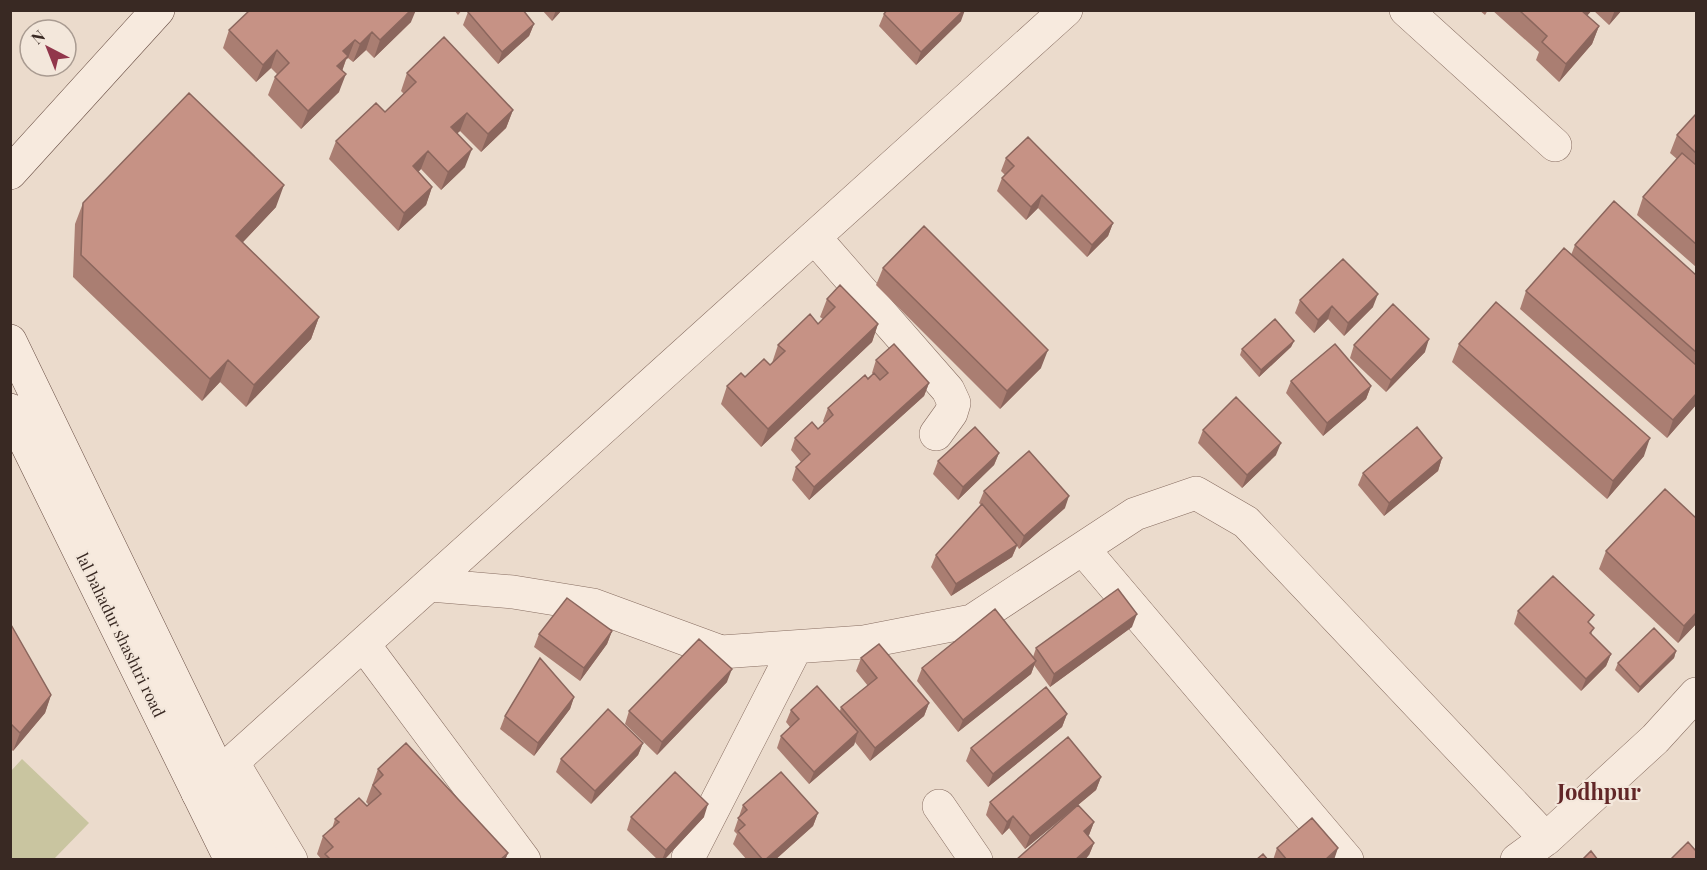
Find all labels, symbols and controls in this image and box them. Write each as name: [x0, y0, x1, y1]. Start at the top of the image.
north arrow: [18, 18, 78, 78]
text: N: [26, 25, 49, 48]
street label: lal bahadur shashtri road: [73, 549, 170, 720]
district label: Jodhpur: [1556, 776, 1641, 806]

